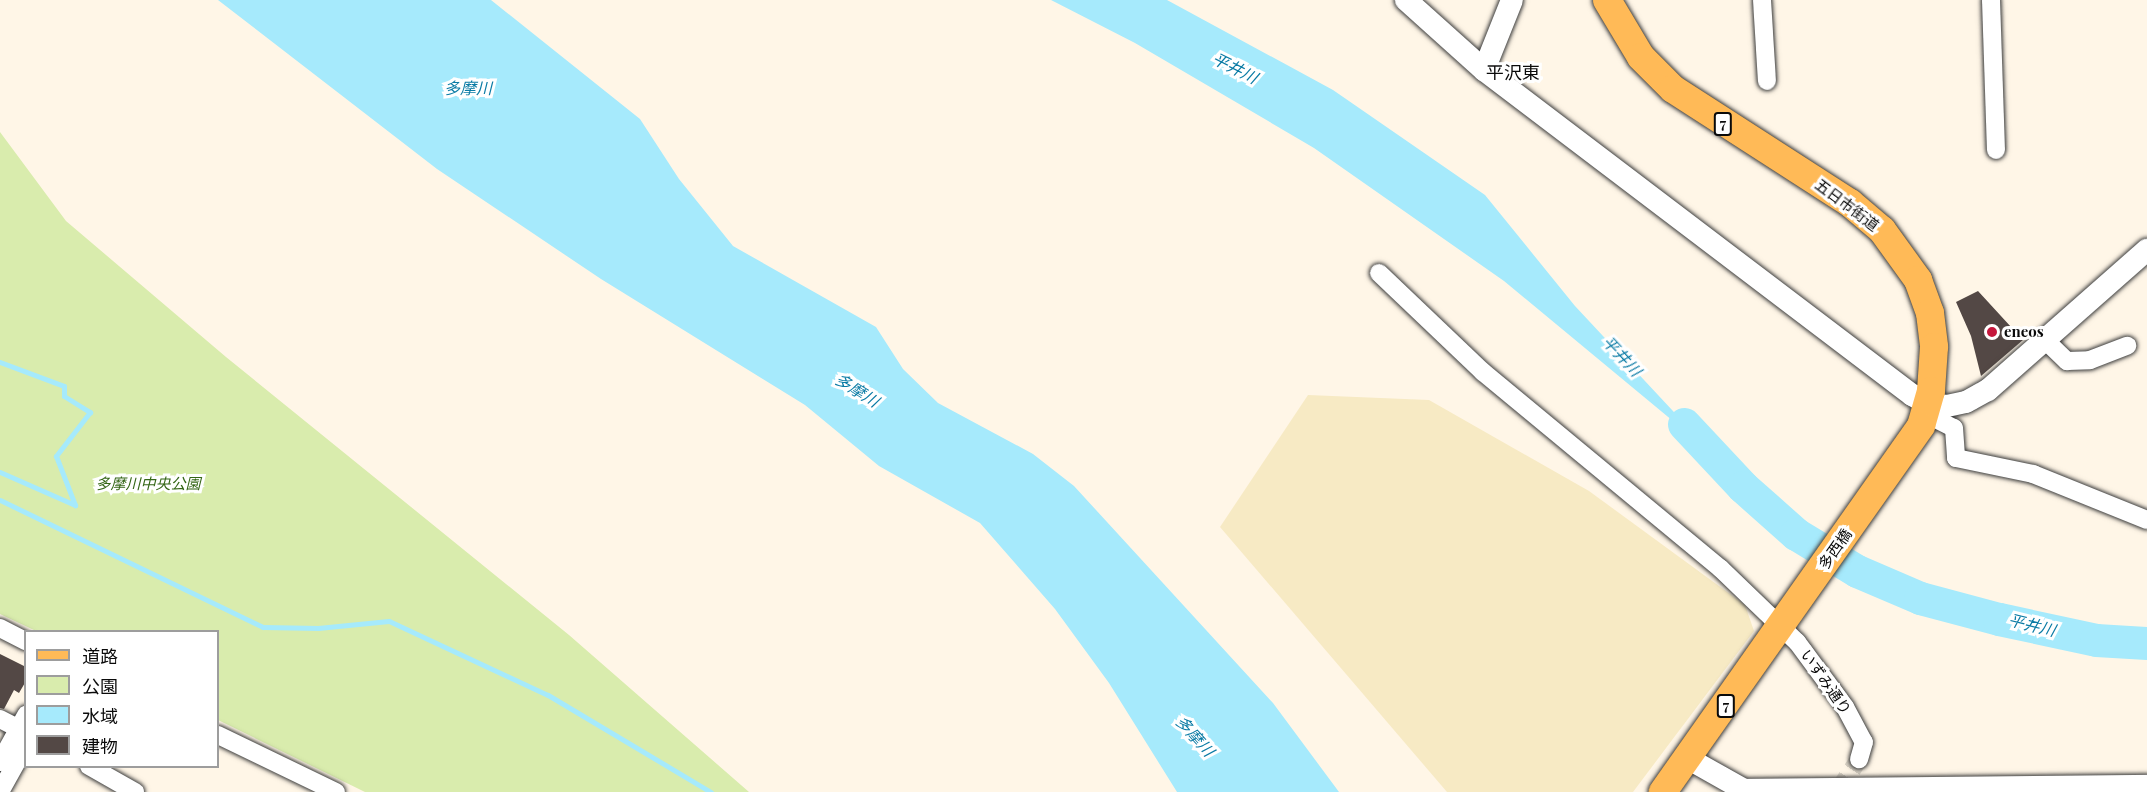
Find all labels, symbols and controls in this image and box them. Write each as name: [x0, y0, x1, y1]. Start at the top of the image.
water label: 平井川: [1209, 49, 1261, 87]
district label: 平沢東: [1486, 61, 1540, 83]
water label: 多摩川: [444, 78, 492, 98]
road number: 7: [1712, 113, 1734, 135]
street label: 五日市街道: [1812, 175, 1882, 235]
place label: eneos: [2004, 323, 2044, 341]
marker: eneos: [1985, 325, 1999, 339]
water label: 平井川: [1599, 332, 1645, 380]
water label: 多摩川: [832, 369, 882, 411]
park label: 多摩川中央公園: [96, 475, 200, 493]
street label: 多西橋: [1815, 525, 1855, 573]
water label: 平井川: [2006, 610, 2058, 640]
legend: [24, 630, 219, 768]
text: 道路: [82, 644, 118, 668]
street label: いずみ通り: [1797, 646, 1855, 718]
text: 公園: [82, 674, 118, 698]
road number: 7: [1716, 695, 1736, 717]
text: 水域: [82, 704, 118, 728]
water label: 多摩川: [1172, 712, 1218, 760]
text: 建物: [82, 734, 118, 758]

